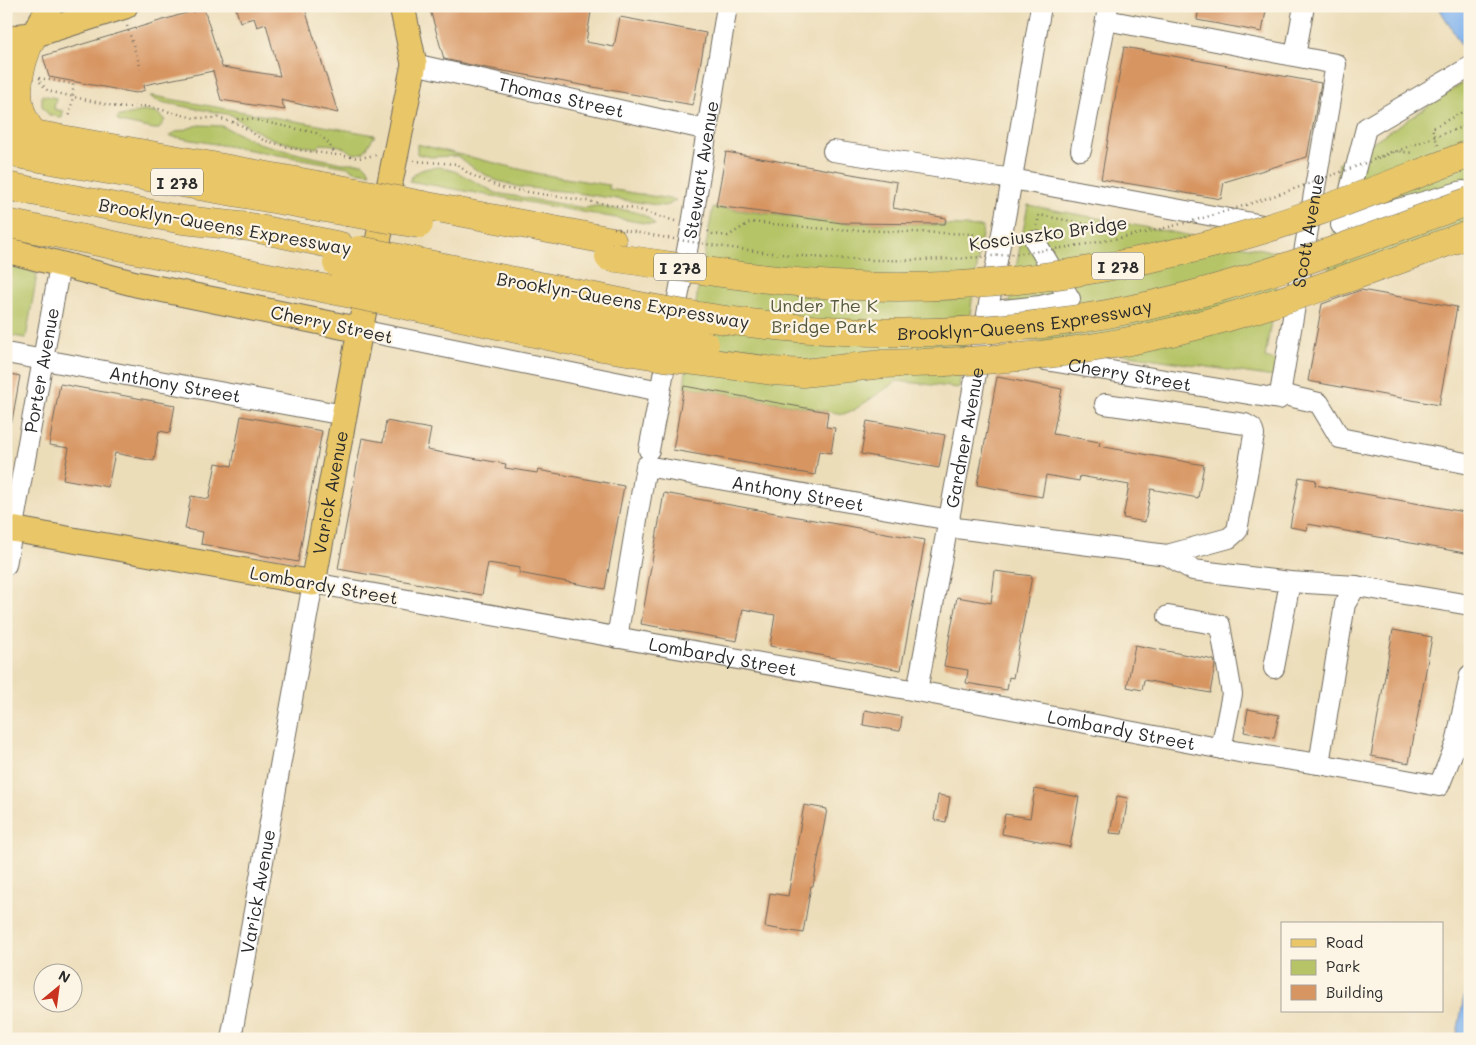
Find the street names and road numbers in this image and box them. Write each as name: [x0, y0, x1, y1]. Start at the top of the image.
street label: Thomas Street: [496, 71, 627, 123]
street label: Stewart Avenue: [677, 99, 724, 241]
road number: I 278: [151, 168, 203, 196]
street label: Scott Avenue: [1286, 172, 1329, 290]
street label: Brooklyn-Queens Expressway: [97, 192, 353, 260]
street label: Kosciuszko Bridge: [967, 210, 1129, 256]
road number: I 278: [1092, 252, 1144, 280]
road number: I 278: [654, 253, 706, 280]
street label: Brooklyn-Queens Expressway: [495, 266, 751, 334]
street label: Brooklyn-Queens Expressway: [897, 293, 1154, 345]
street label: Cherry Street: [269, 299, 395, 349]
street label: Porter Avenue: [18, 306, 64, 435]
street label: Cherry Street: [1066, 352, 1193, 396]
street label: Anthony Street: [107, 360, 243, 408]
street label: Gardner Avenue: [939, 365, 989, 510]
street label: Varick Avenue: [307, 428, 353, 556]
street label: Anthony Street: [730, 470, 866, 517]
street label: Lombardy Street: [248, 560, 400, 610]
street label: Lombardy Street: [647, 631, 799, 681]
street label: Lombardy Street: [1045, 704, 1197, 756]
street label: Varick Avenue: [235, 827, 280, 955]

